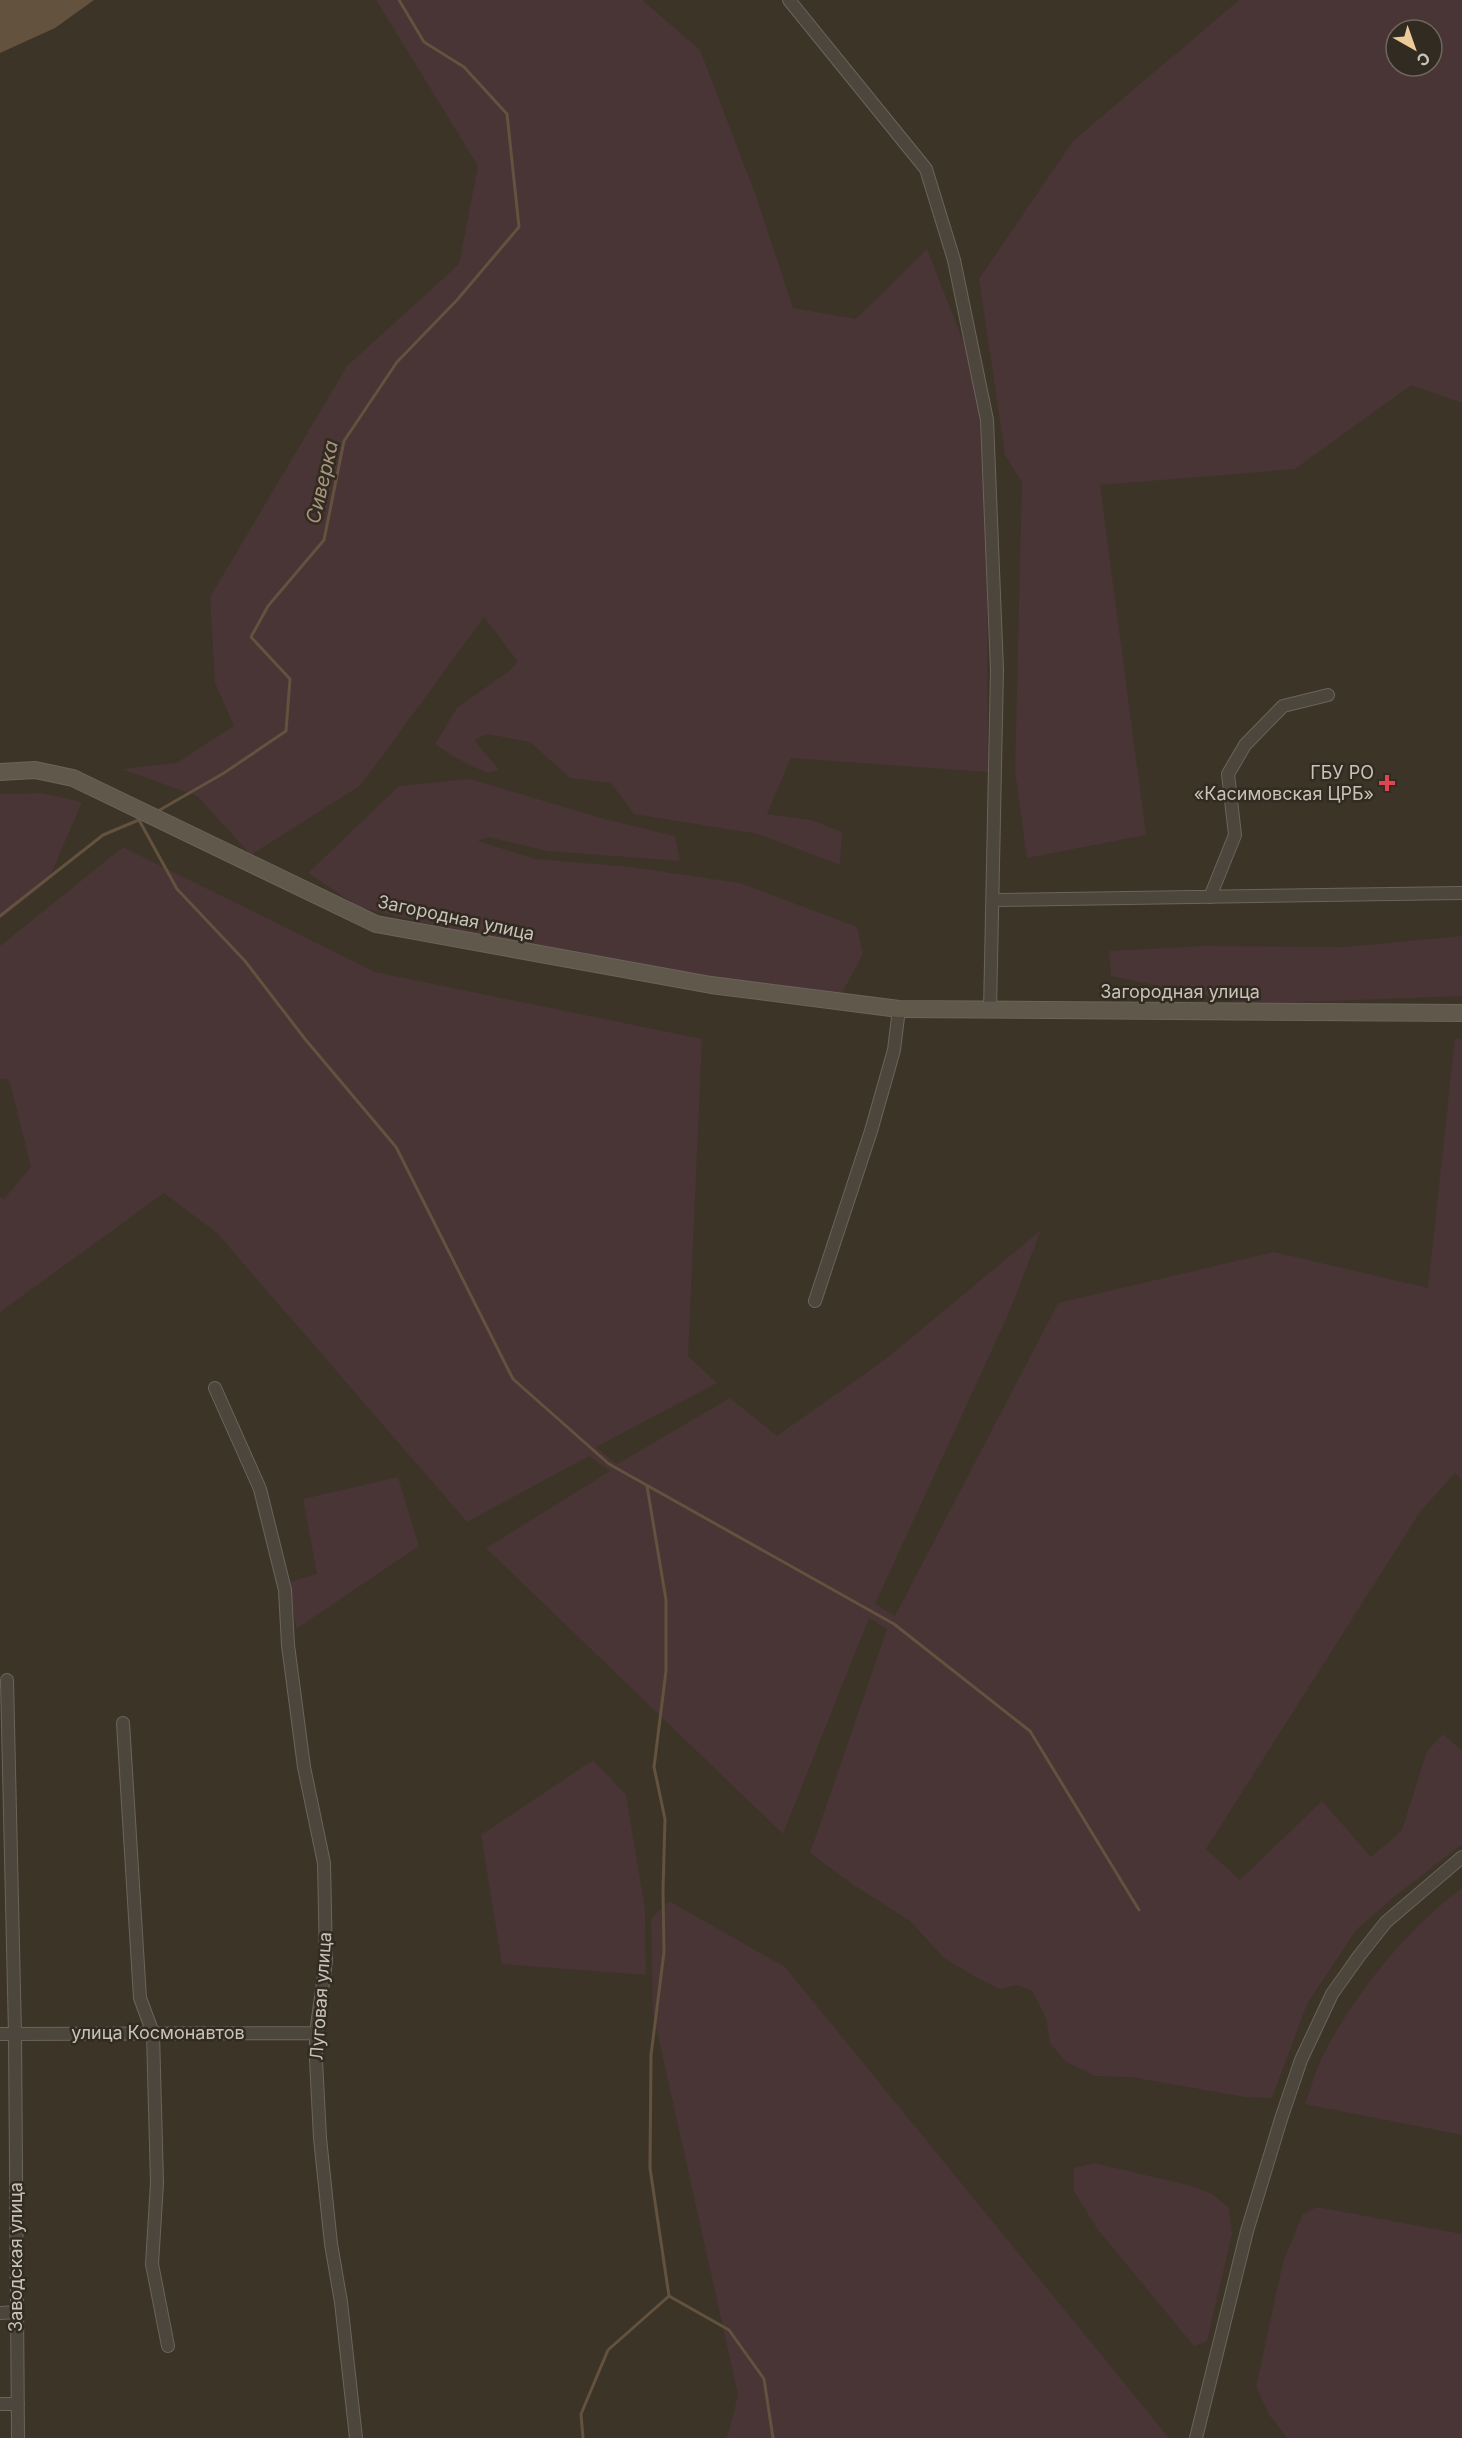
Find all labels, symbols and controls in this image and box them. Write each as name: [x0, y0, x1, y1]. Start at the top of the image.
north arrow: [1384, 18, 1444, 78]
text: С: [1413, 48, 1435, 71]
water label: Сиверка: [301, 438, 343, 526]
place label: ГБУ РО «Касимовская ЦРБ»: [1194, 762, 1374, 804]
marker: ГБУ РО «Касимовская ЦРБ»: [1378, 774, 1396, 792]
street label: Загородная улица: [376, 891, 536, 944]
street label: Загородная улица: [1100, 981, 1260, 1002]
street label: Луговая улица: [306, 1931, 335, 2061]
street label: улица Космонавтов: [71, 2022, 245, 2043]
street label: Заводская улица: [5, 2182, 26, 2332]

